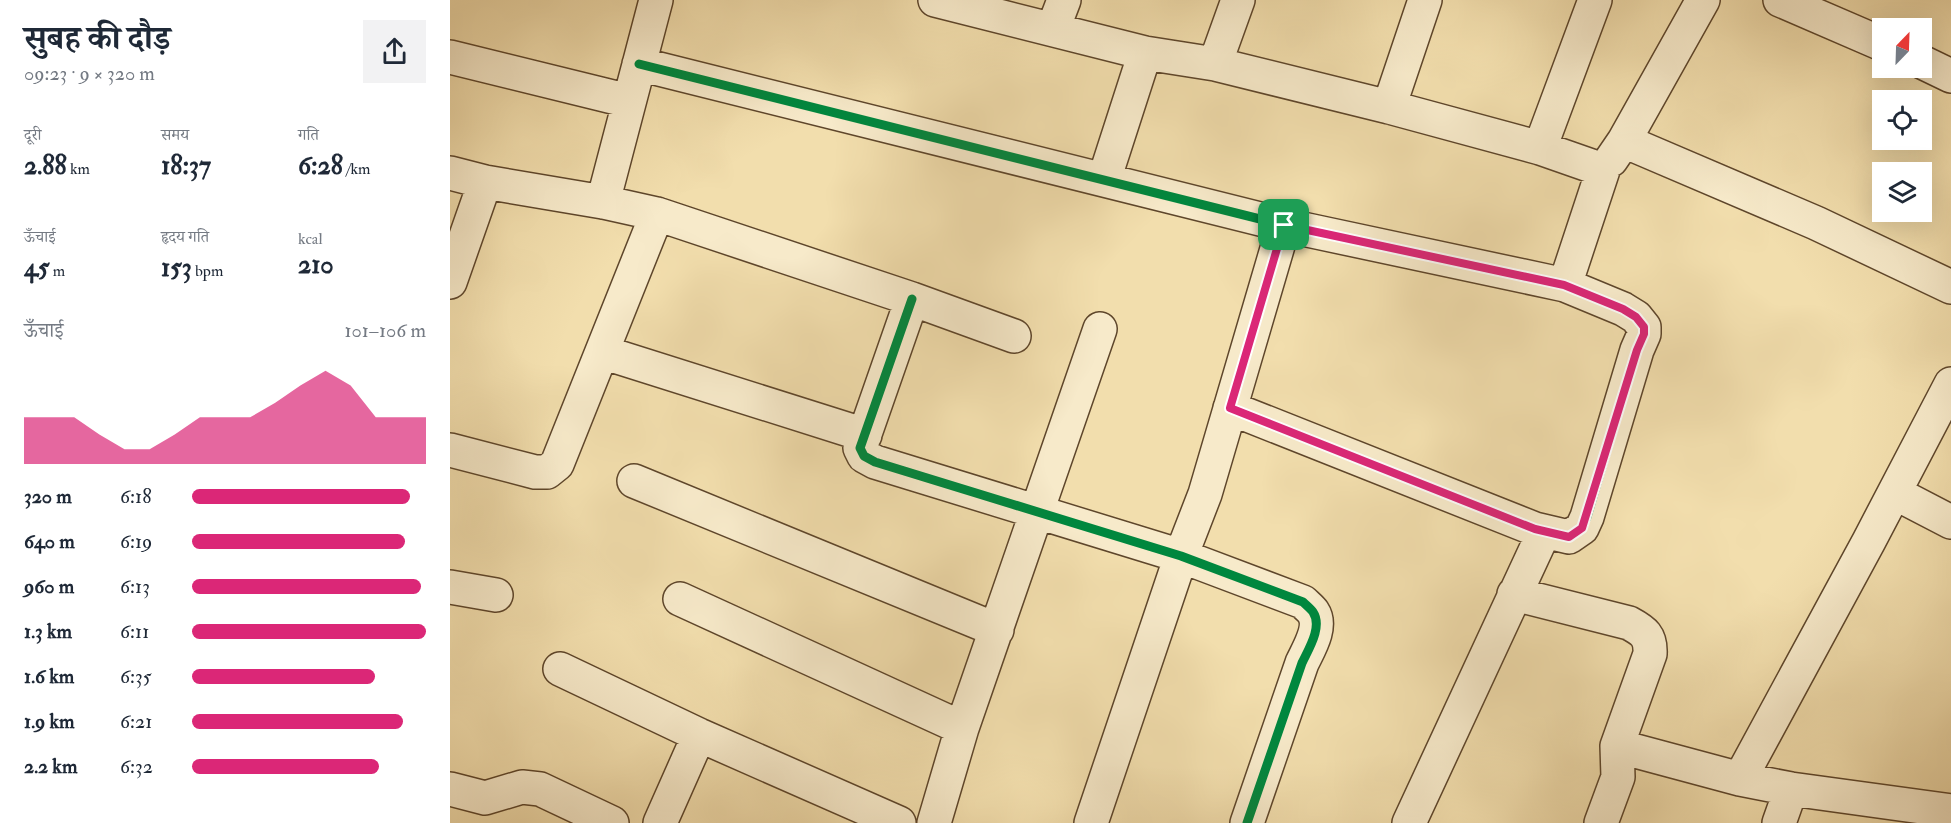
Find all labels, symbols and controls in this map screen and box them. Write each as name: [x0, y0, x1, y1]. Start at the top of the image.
text: सुबह की दौड़: [24, 18, 170, 59]
north arrow: [1872, 18, 1932, 78]
map controls: [1872, 18, 1932, 222]
button: share: [363, 20, 426, 83]
text: 09:23 · 9 × 320 m: [24, 61, 155, 86]
button: locate: [1872, 90, 1932, 150]
text: दूरी: [24, 125, 41, 145]
text: समय: [161, 125, 189, 145]
text: गति: [298, 125, 319, 145]
text: 2.88: [24, 150, 67, 182]
text: 18:37: [161, 150, 211, 182]
text: 6:28: [298, 150, 343, 182]
text: km: [67, 159, 90, 179]
text: /km: [343, 159, 370, 179]
button: layers: [1872, 162, 1932, 222]
pin: [1258, 199, 1309, 250]
icon: arrive: [1267, 208, 1300, 241]
text: ऊँचाई: [24, 227, 56, 247]
text: हृदय गति: [161, 227, 209, 247]
text: kcal: [298, 229, 323, 249]
text: 210: [298, 249, 334, 281]
text: 45: [24, 252, 49, 284]
text: 153: [161, 252, 192, 284]
text: m: [49, 261, 65, 281]
text: bpm: [192, 261, 223, 281]
text: ऊँचाई: [24, 318, 63, 343]
text: 101–106 m: [345, 318, 426, 343]
text: 320 m: [24, 484, 72, 509]
text: 6:18: [120, 484, 152, 509]
text: 640 m: [24, 529, 75, 554]
text: 6:19: [120, 529, 152, 554]
text: 960 m: [24, 574, 74, 599]
text: 6:13: [120, 574, 150, 599]
text: 1.3 km: [24, 619, 72, 644]
text: 6:11: [120, 619, 149, 644]
text: 1.6 km: [24, 664, 74, 689]
text: 6:35: [120, 664, 152, 689]
text: 1.9 km: [24, 709, 75, 734]
text: 6:21: [120, 709, 152, 734]
text: 2.2 km: [24, 754, 77, 779]
text: 6:32: [120, 754, 153, 779]

